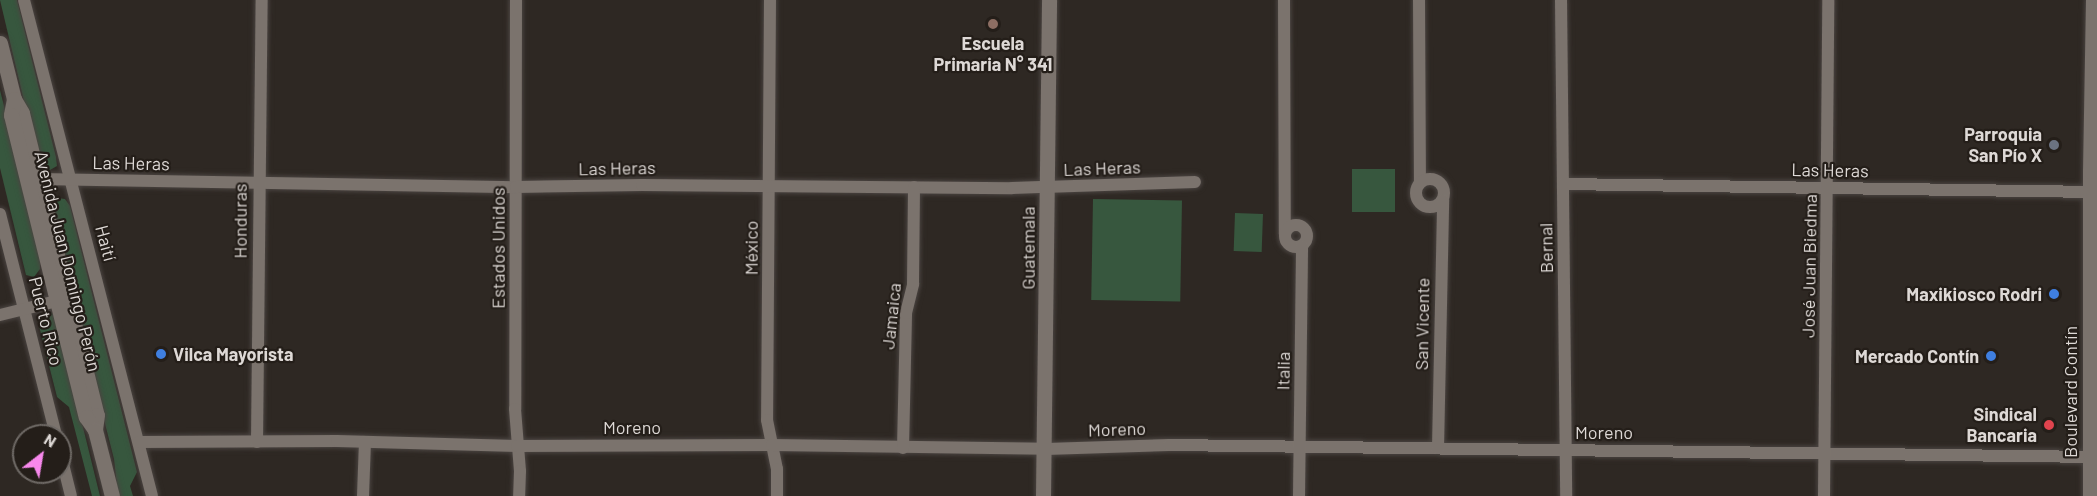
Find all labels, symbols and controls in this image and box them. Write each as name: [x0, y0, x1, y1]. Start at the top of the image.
marker: Escuela Primaria N° 341: [986, 17, 1000, 31]
place label: Escuela Primaria N° 341: [934, 33, 1052, 76]
place label: Parroquia San Pío X: [1964, 124, 2042, 166]
marker: Parroquia San Pío X: [2047, 138, 2061, 152]
street label: Avenida Juan Domingo Perón: [30, 148, 106, 374]
street label: Las Heras: [92, 152, 170, 174]
street label: Las Heras: [1063, 156, 1141, 180]
street label: Las Heras: [578, 157, 656, 179]
street label: Las Heras: [1791, 159, 1869, 181]
street label: Honduras: [229, 183, 251, 259]
street label: Estados Unidos: [487, 187, 509, 309]
street label: José Juan Biedma: [1797, 194, 1821, 338]
street label: Guatemala: [1017, 206, 1039, 290]
street label: México: [740, 221, 762, 275]
street label: Haití: [91, 223, 121, 263]
street label: Bernal: [1535, 223, 1557, 273]
street label: Puerto Rico: [24, 274, 68, 368]
street label: San Vicente: [1410, 277, 1434, 371]
street label: Jamaica: [877, 282, 905, 350]
place label: Maxikiosco Rodri: [1906, 283, 2042, 305]
marker: Maxikiosco Rodri: [2047, 287, 2061, 301]
street label: Boulevard Contín: [2059, 326, 2081, 458]
place label: Vilca Mayorista: [173, 343, 293, 365]
place label: Mercado Contín: [1855, 345, 1979, 367]
marker: Vilca Mayorista: [154, 347, 168, 361]
marker: Mercado Contín: [1984, 349, 1998, 363]
street label: Italia: [1272, 352, 1294, 390]
place label: Sindical Bancaria: [1966, 404, 2037, 446]
street label: Moreno: [603, 416, 661, 438]
street label: Moreno: [1088, 417, 1146, 441]
marker: Sindical Bancaria: [2042, 418, 2056, 432]
street label: Moreno: [1575, 421, 1633, 443]
north arrow: [12, 424, 72, 484]
text: N: [41, 429, 60, 451]

